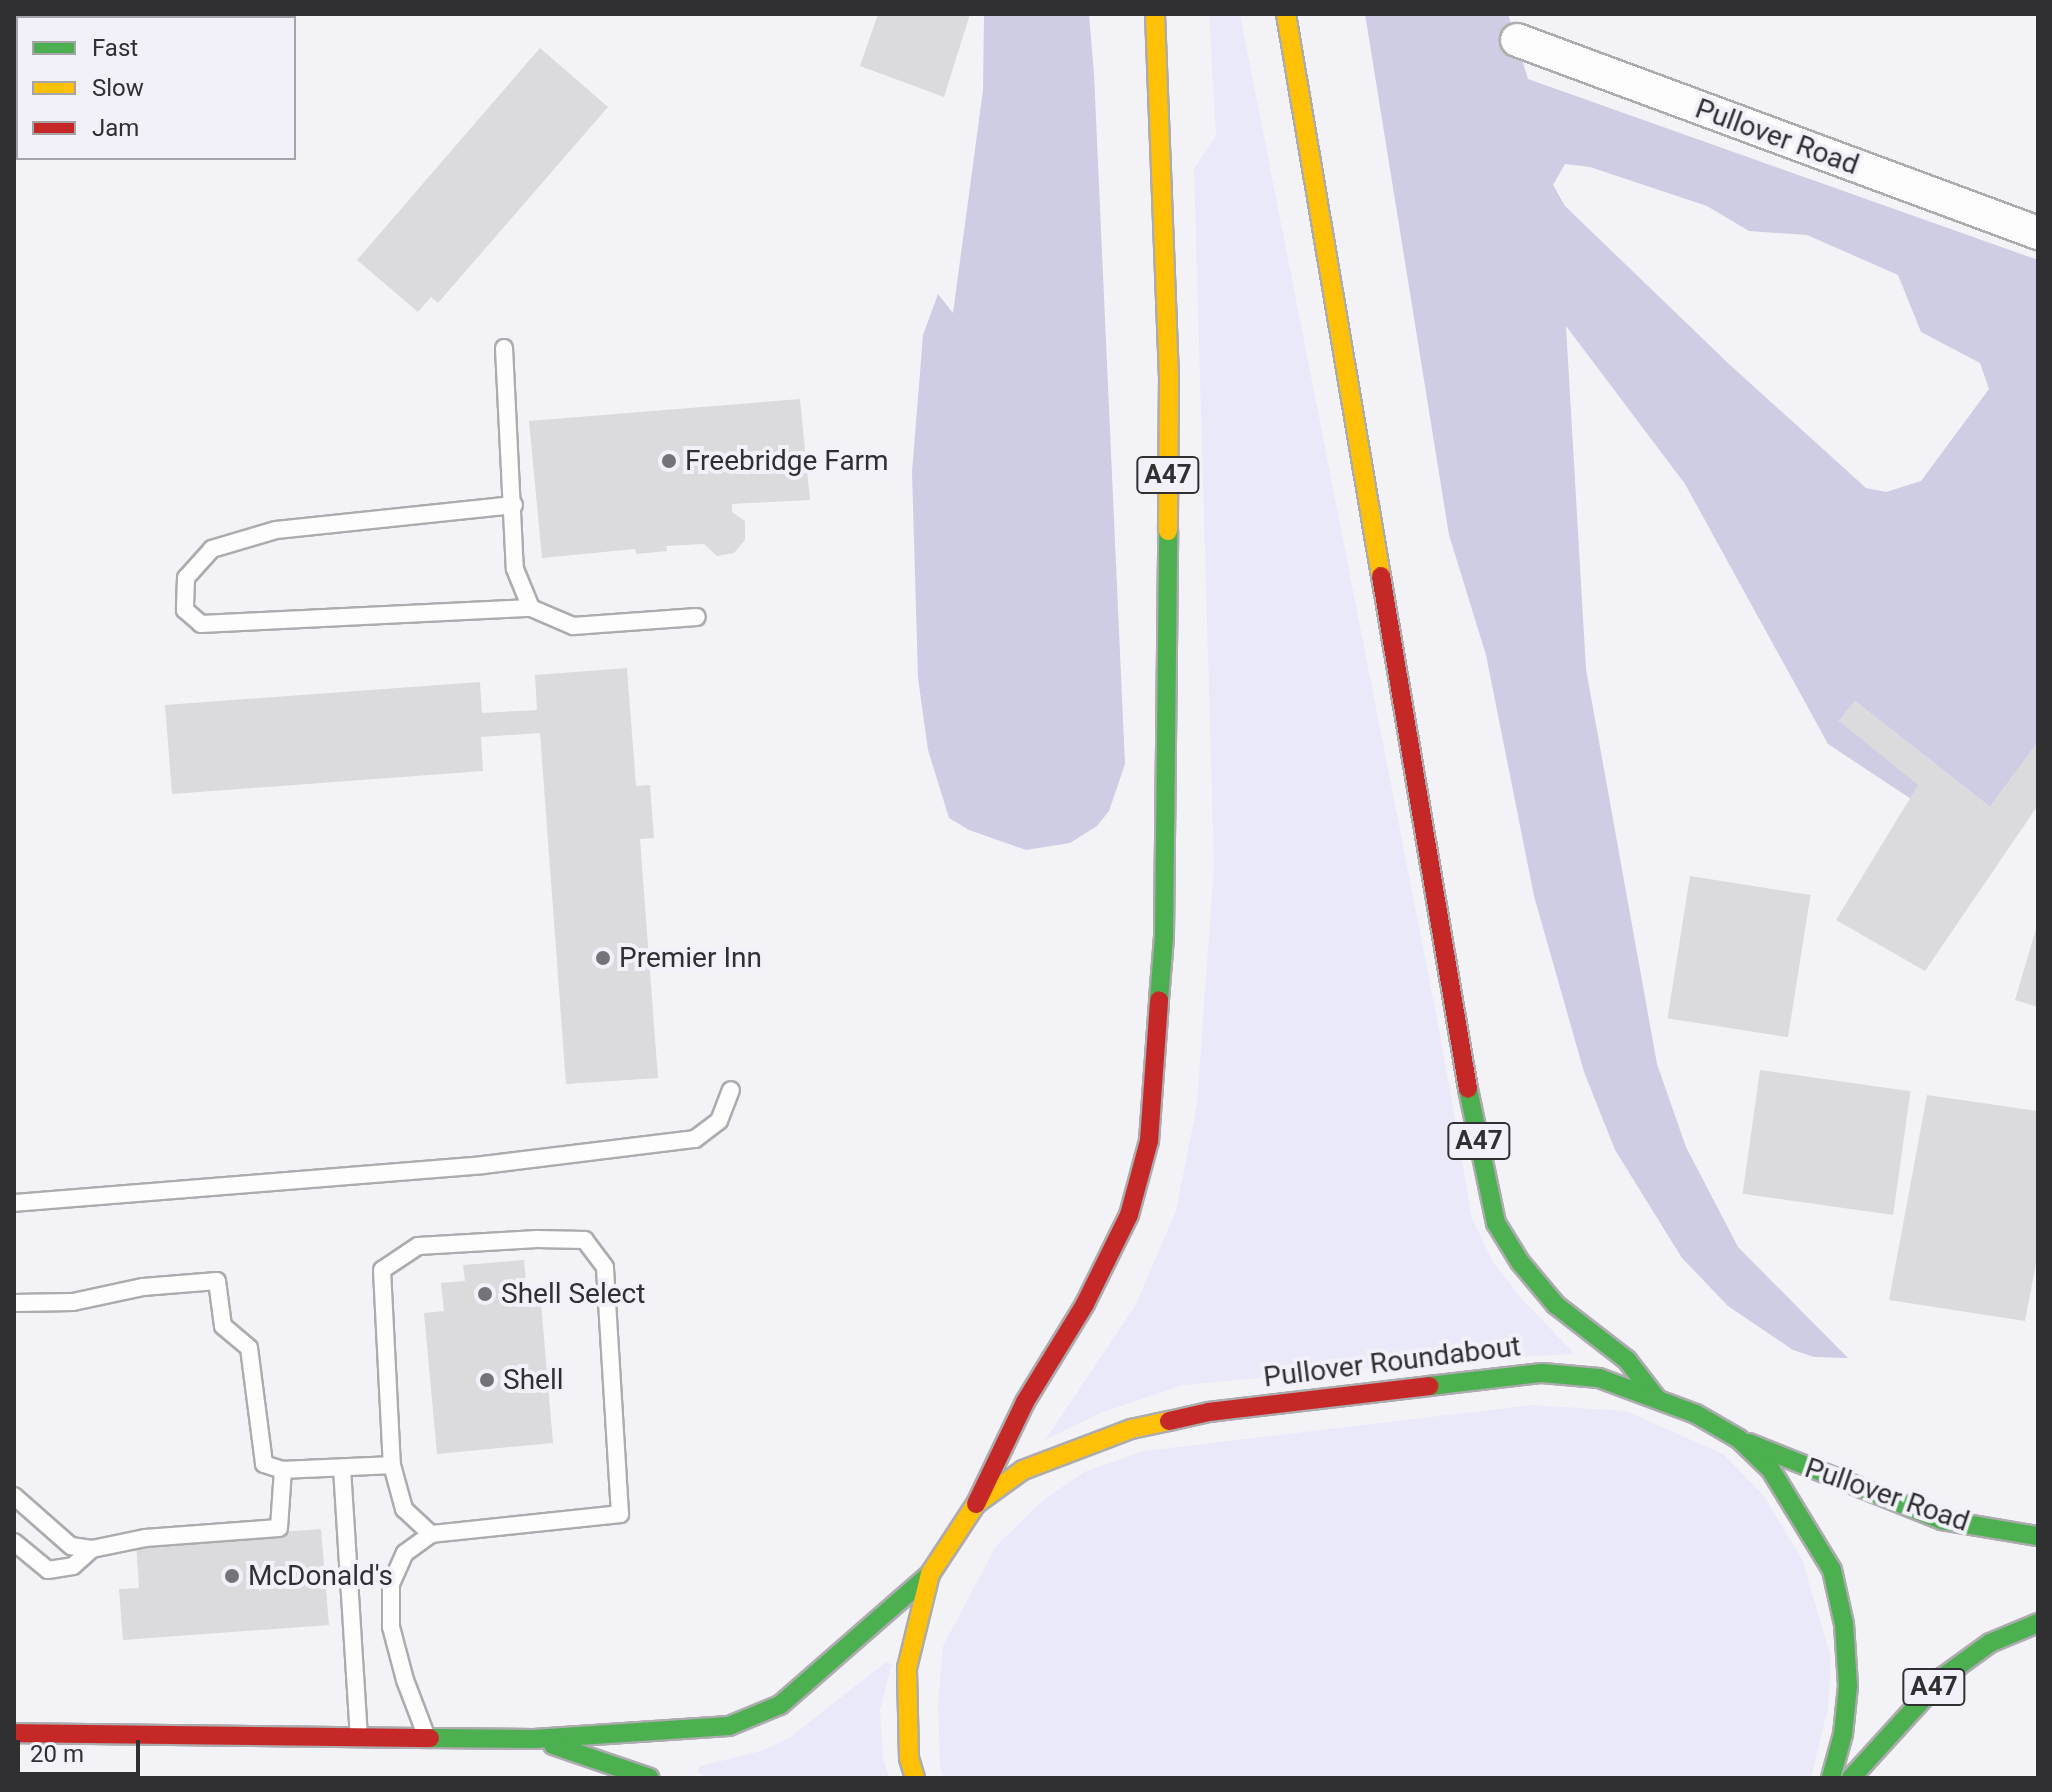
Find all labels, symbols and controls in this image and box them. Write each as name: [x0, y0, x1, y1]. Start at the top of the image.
legend: [16, 16, 296, 160]
text: Fast: [92, 34, 138, 62]
text: Slow: [92, 74, 144, 102]
street label: Pullover Road: [1691, 92, 1863, 182]
text: Jam: [92, 114, 139, 142]
place label: Freebridge Farm: [685, 444, 889, 478]
marker: Freebridge Farm: [660, 452, 678, 470]
road number: A47: [1136, 453, 1200, 497]
place label: Premier Inn: [619, 941, 762, 975]
marker: Premier Inn: [594, 949, 612, 967]
road number: A47: [1447, 1119, 1511, 1163]
place label: Shell Select: [501, 1277, 645, 1311]
marker: Shell Select: [476, 1285, 494, 1303]
street label: Pullover Roundabout: [1262, 1330, 1522, 1394]
place label: Shell: [503, 1363, 564, 1397]
marker: Shell: [478, 1371, 496, 1389]
street label: Pullover Road: [1801, 1451, 1973, 1539]
place label: McDonald's: [248, 1559, 393, 1593]
marker: McDonald's: [223, 1567, 241, 1585]
road number: A47: [1902, 1665, 1966, 1709]
scale bar: [20, 1724, 144, 1774]
text: 20 m: [30, 1740, 84, 1768]

